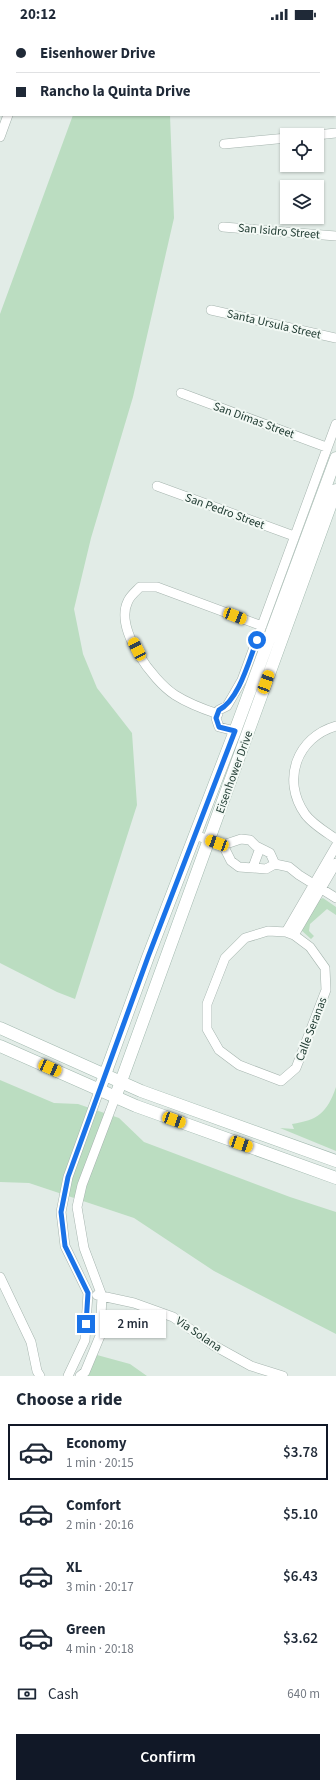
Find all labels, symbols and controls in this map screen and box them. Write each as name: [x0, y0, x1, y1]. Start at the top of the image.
text: 20:12: [20, 4, 56, 25]
text: Eisenhower Drive: [40, 43, 156, 64]
text: Rancho la Quinta Drive: [40, 81, 191, 102]
map controls: [280, 128, 324, 224]
button: locate: [280, 128, 324, 172]
button: layers: [280, 180, 324, 224]
street label: San Isidro Street: [237, 219, 321, 244]
street label: Santa Ursula Street: [225, 305, 323, 344]
street label: San Dimas Street: [211, 398, 297, 443]
street label: San Pedro Street: [183, 489, 267, 534]
car: [222, 606, 248, 626]
route start: [248, 631, 266, 649]
car: [126, 636, 148, 662]
car: [256, 669, 276, 695]
street label: Eisenhower Drive: [212, 728, 257, 816]
car: [204, 833, 230, 853]
street label: Calle Seranas: [291, 995, 331, 1064]
car: [37, 1058, 63, 1078]
car: [161, 1110, 187, 1130]
car: [228, 1134, 254, 1154]
callout: 2 min: [100, 1310, 166, 1338]
street label: Via Solana: [172, 1313, 225, 1356]
route end: [77, 1315, 95, 1333]
text: 2 min: [118, 1315, 148, 1333]
text: Choose a ride: [16, 1387, 122, 1412]
text: Economy: [66, 1433, 127, 1454]
icon: car: [18, 1434, 54, 1470]
text: $3.78: [283, 1442, 318, 1463]
text: 1 min · 20:15: [66, 1454, 134, 1472]
text: Comfort: [66, 1495, 121, 1516]
icon: car: [18, 1496, 54, 1532]
text: $5.10: [283, 1504, 318, 1525]
text: 2 min · 20:16: [66, 1516, 134, 1534]
text: XL: [66, 1557, 82, 1578]
icon: car: [18, 1558, 54, 1594]
text: $6.43: [283, 1566, 318, 1587]
text: 3 min · 20:17: [66, 1578, 134, 1596]
text: Green: [66, 1619, 106, 1640]
icon: car: [18, 1620, 54, 1656]
text: $3.62: [283, 1628, 318, 1649]
text: 4 min · 20:18: [66, 1640, 134, 1658]
icon: cash: [16, 1683, 38, 1705]
text: Cash: [48, 1684, 79, 1705]
text: 640 m: [287, 1685, 320, 1703]
button: Confirm: [16, 1734, 320, 1780]

